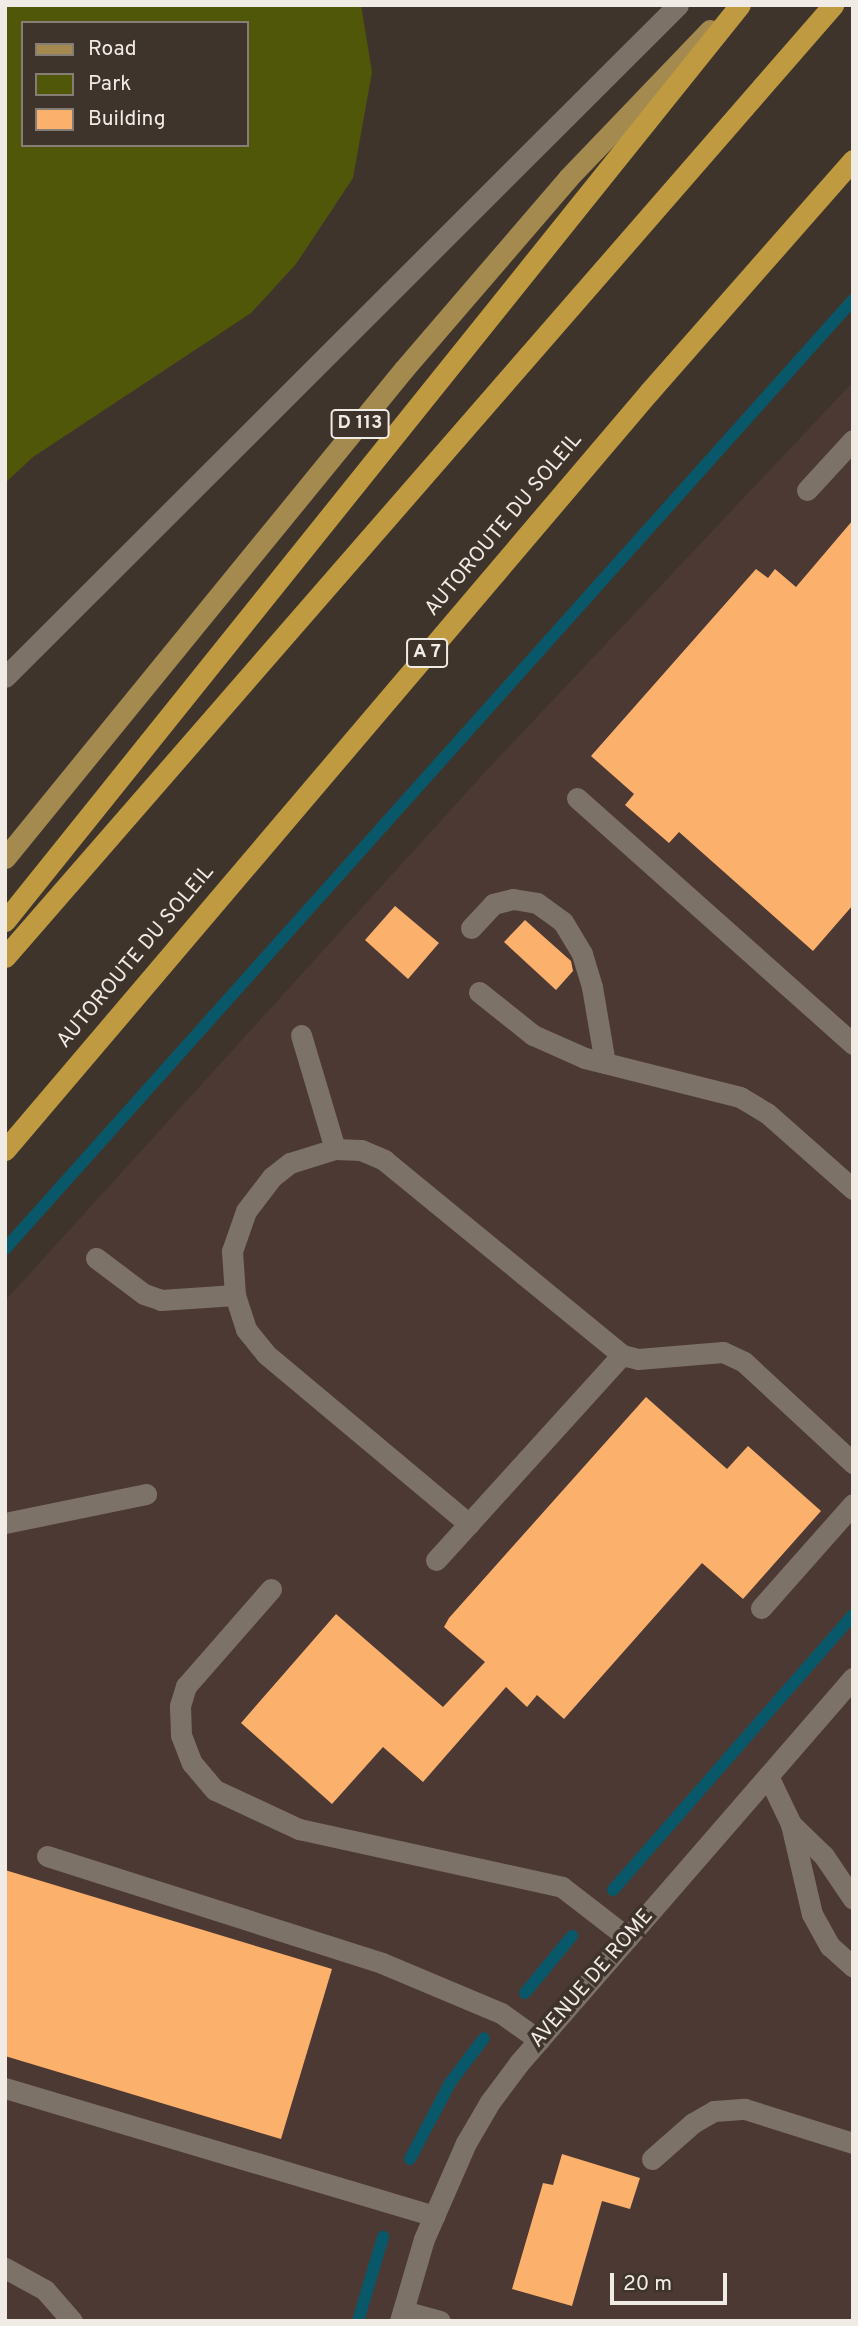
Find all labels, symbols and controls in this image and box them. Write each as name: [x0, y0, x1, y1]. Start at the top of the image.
legend: [21, 21, 248, 147]
text: Road: [88, 36, 137, 63]
text: Park: [88, 71, 131, 98]
text: Building: [88, 106, 166, 133]
road number: D 113: [330, 408, 390, 440]
street label: AUTOROUTE DU SOLEIL: [420, 428, 588, 622]
road number: A 7: [404, 638, 450, 668]
street label: AUTOROUTE DU SOLEIL: [52, 860, 220, 1054]
street label: AVENUE DE ROME: [525, 1905, 659, 2053]
scale bar: [613, 2260, 730, 2304]
text: 20 m: [623, 2271, 672, 2298]

